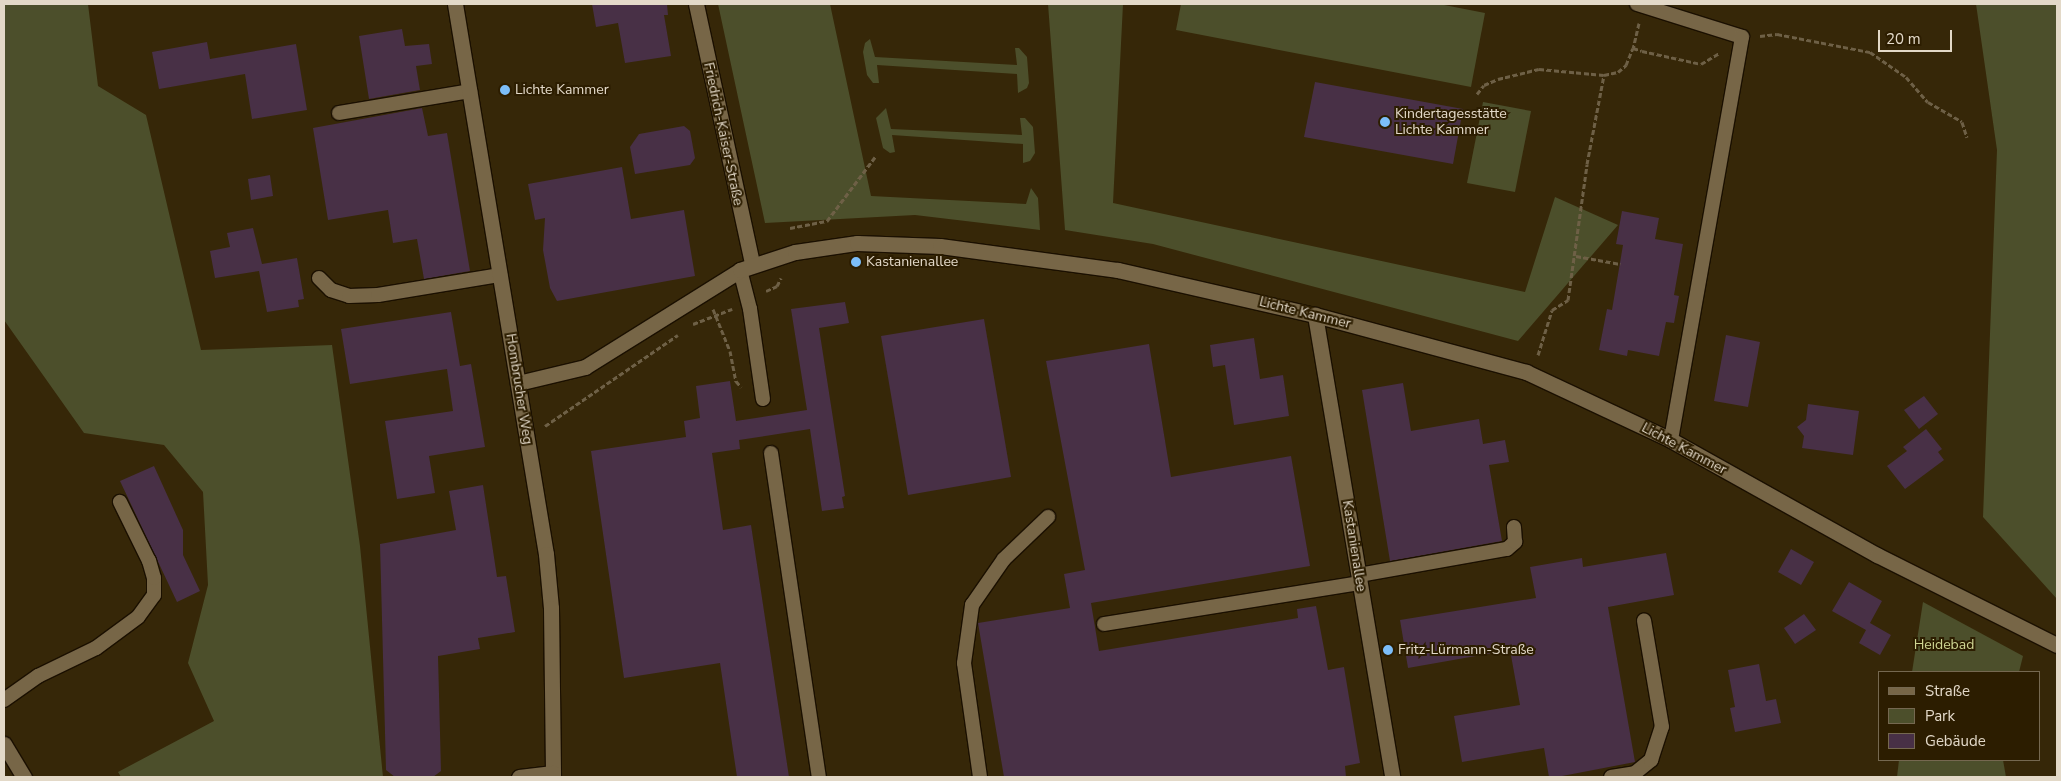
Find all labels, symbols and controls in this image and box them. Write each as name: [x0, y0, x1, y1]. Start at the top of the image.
scale bar: [1881, 20, 1955, 52]
text: 20 m: [1886, 29, 1921, 49]
street label: Friedrich-Kaiser-Straße: [700, 61, 746, 207]
place label: Lichte Kammer: [515, 82, 609, 98]
marker: Lichte Kammer: [499, 84, 511, 96]
place label: Kindertagesstätte Lichte Kammer: [1395, 106, 1507, 138]
marker: Kindertagesstätte Lichte Kammer: [1379, 116, 1391, 128]
place label: Kastanienallee: [866, 254, 958, 270]
marker: Kastanienallee: [850, 256, 862, 268]
street label: Lichte Kammer: [1257, 294, 1353, 332]
street label: Hombrucher Weg: [502, 332, 536, 446]
street label: Lichte Kammer: [1639, 420, 1729, 478]
street label: Kastanienallee: [1338, 499, 1370, 593]
park label: Heidebad: [1914, 637, 1974, 653]
place label: Fritz-Lürmann-Straße: [1398, 642, 1534, 658]
marker: Fritz-Lürmann-Straße: [1382, 644, 1394, 656]
legend: [1878, 671, 2041, 761]
text: Straße: [1925, 681, 1970, 701]
text: Park: [1925, 706, 1955, 726]
text: Gebäude: [1925, 731, 1986, 751]

